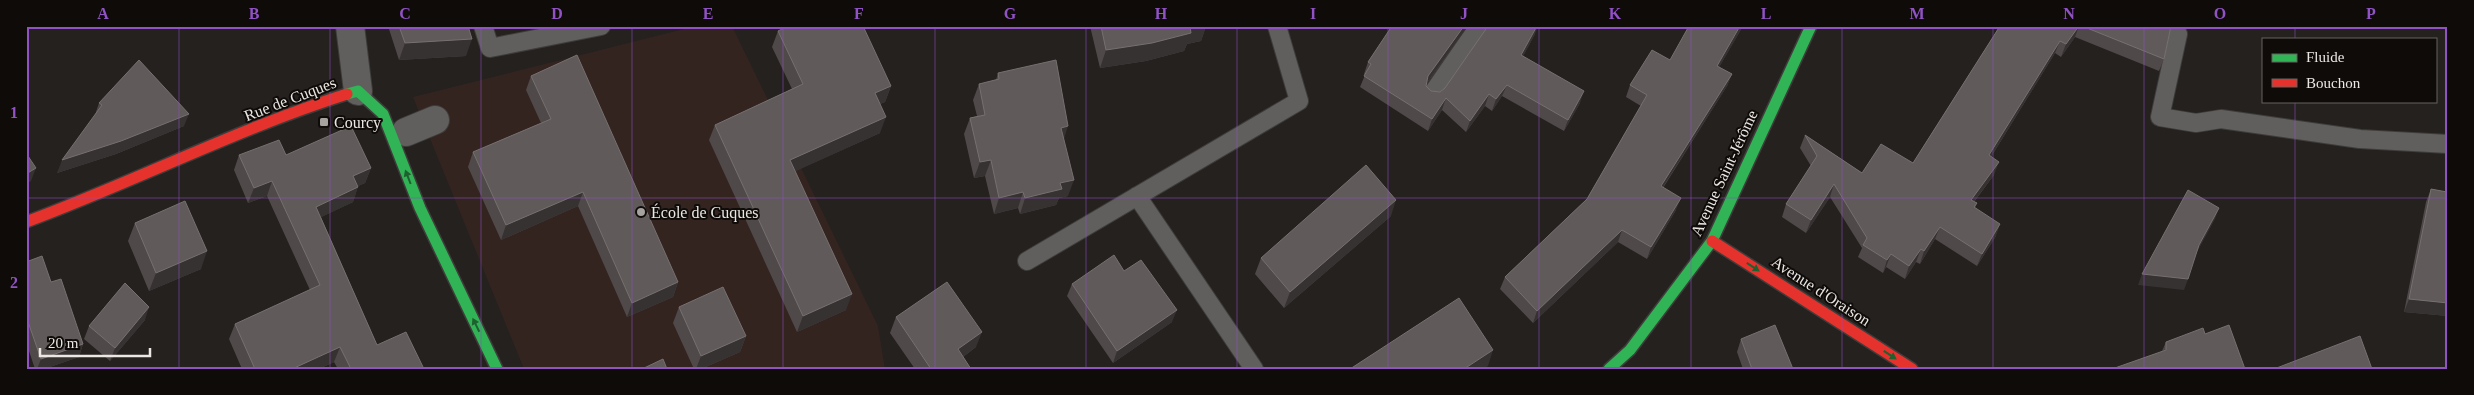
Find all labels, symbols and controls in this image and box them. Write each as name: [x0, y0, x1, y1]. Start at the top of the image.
text: A: [97, 5, 109, 22]
text: B: [249, 5, 260, 22]
text: C: [399, 5, 411, 22]
text: D: [551, 5, 563, 22]
text: E: [703, 5, 713, 22]
text: F: [854, 5, 864, 22]
text: G: [1004, 5, 1017, 22]
text: H: [1155, 5, 1168, 22]
text: I: [1310, 5, 1316, 22]
text: J: [1460, 5, 1468, 22]
text: K: [1609, 5, 1622, 22]
text: L: [1761, 5, 1771, 22]
text: M: [1909, 5, 1925, 22]
text: N: [2063, 5, 2075, 22]
text: O: [2214, 5, 2226, 22]
text: P: [2366, 5, 2376, 22]
legend: [2262, 38, 2436, 102]
text: Fluide: [2306, 49, 2345, 65]
street label: Rue de Cuques: [242, 74, 339, 125]
text: Bouchon: [2306, 75, 2361, 91]
text: 1: [10, 104, 18, 121]
street label: Avenue Saint-Jérôme: [1687, 107, 1761, 239]
place label: Courcy: [334, 114, 381, 132]
marker: Courcy: [318, 116, 330, 128]
one-way arrow: [404, 169, 412, 184]
place label: École de Cuques: [651, 203, 759, 222]
marker: École de Cuques: [635, 206, 647, 218]
street label: Avenue d'Oraison: [1769, 253, 1873, 329]
one-way arrow: [1746, 263, 1760, 272]
text: 2: [10, 274, 18, 291]
one-way arrow: [472, 318, 480, 332]
scale bar: [40, 325, 150, 357]
text: 20 m: [48, 335, 79, 351]
one-way arrow: [1883, 350, 1897, 360]

